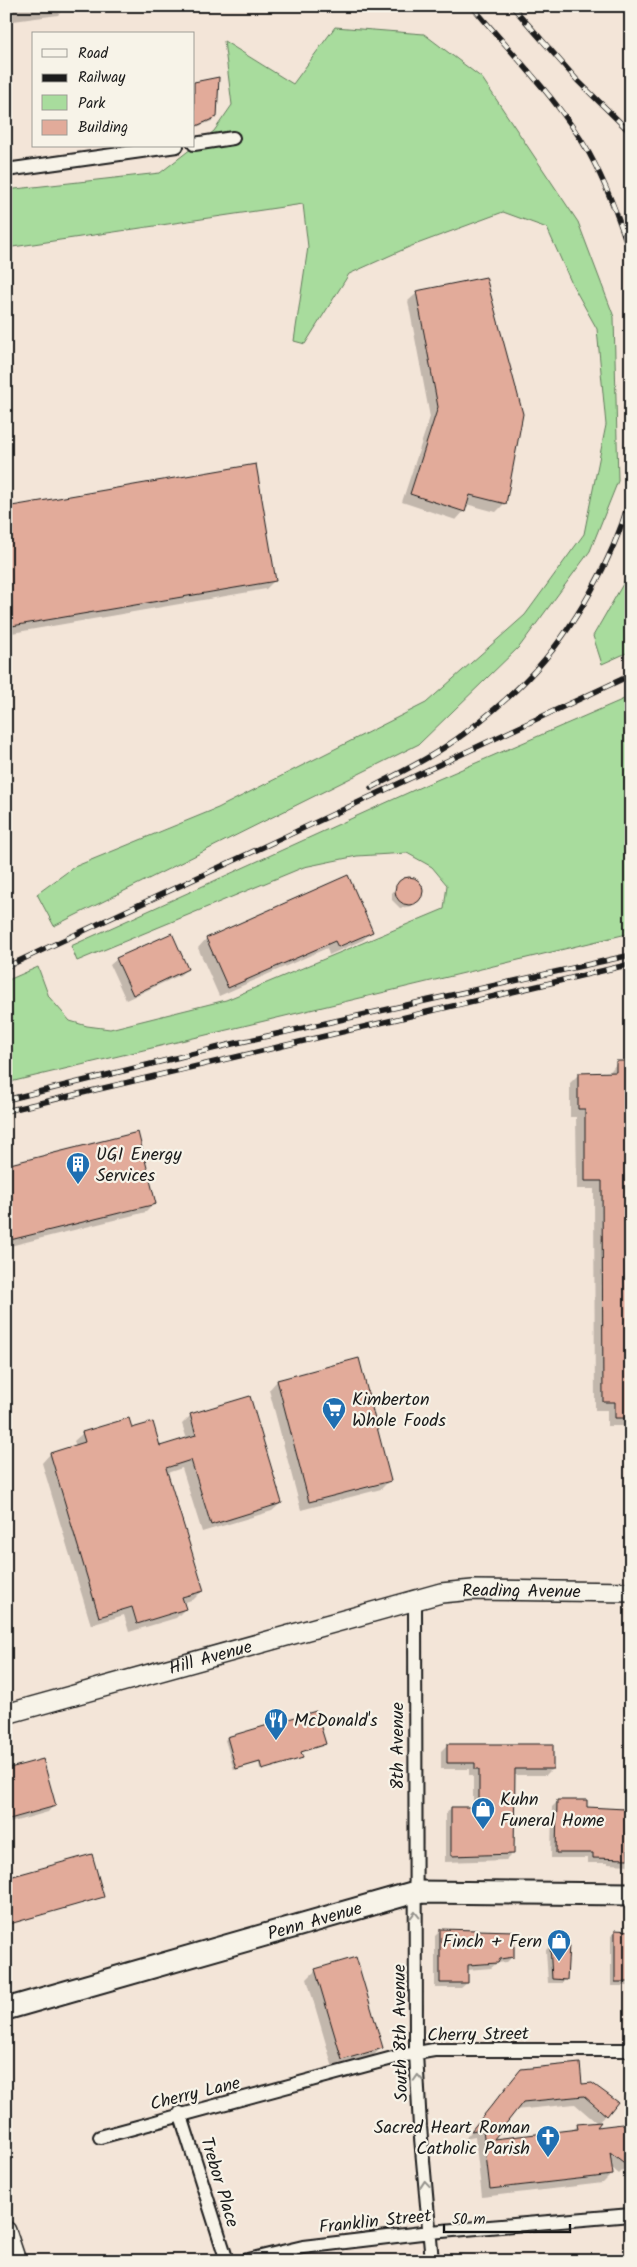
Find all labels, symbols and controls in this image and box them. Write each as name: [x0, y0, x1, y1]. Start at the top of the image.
legend: [32, 32, 195, 148]
text: Road: [78, 42, 109, 66]
text: Railway: [78, 66, 126, 90]
text: Park: [78, 92, 106, 116]
text: Building: [78, 116, 128, 140]
place label: UGI Energy Services: [96, 1141, 182, 1191]
building icon: UGI Energy Services: [65, 1151, 91, 1185]
place label: Kimberton Whole Foods: [352, 1386, 446, 1436]
supermarket icon: Kimberton Whole Foods: [321, 1396, 347, 1430]
street label: Reading Avenue: [461, 1577, 581, 1607]
street label: Hill Avenue: [166, 1633, 256, 1684]
street label: 8th Avenue: [384, 1702, 413, 1790]
restaurant icon: McDonald's: [263, 1707, 289, 1741]
place label: McDonald's: [294, 1707, 378, 1736]
place label: Kuhn Funeral Home: [500, 1786, 604, 1836]
shop icon: Kuhn Funeral Home: [470, 1796, 496, 1830]
street label: Penn Avenue: [264, 1895, 366, 1949]
one-way arrow: [410, 1911, 420, 1919]
place label: Finch + Fern: [443, 1928, 542, 1957]
shop icon: Finch + Fern: [546, 1928, 572, 1962]
street label: South 8th Avenue: [386, 1964, 417, 2102]
street label: Cherry Street: [427, 2020, 530, 2051]
street label: Cherry Lane: [147, 2069, 244, 2120]
one-way arrow: [412, 2074, 423, 2082]
place label: Sacred Heart Roman Catholic Parish: [374, 2114, 530, 2164]
church icon: Sacred Heart Roman Catholic Parish: [535, 2124, 561, 2158]
street label: Trebor Place: [191, 2134, 246, 2231]
one-way arrow: [420, 2179, 431, 2187]
street label: Franklin Street: [317, 2202, 434, 2243]
scale bar: [444, 2202, 571, 2234]
text: 50 m: [452, 2208, 486, 2232]

